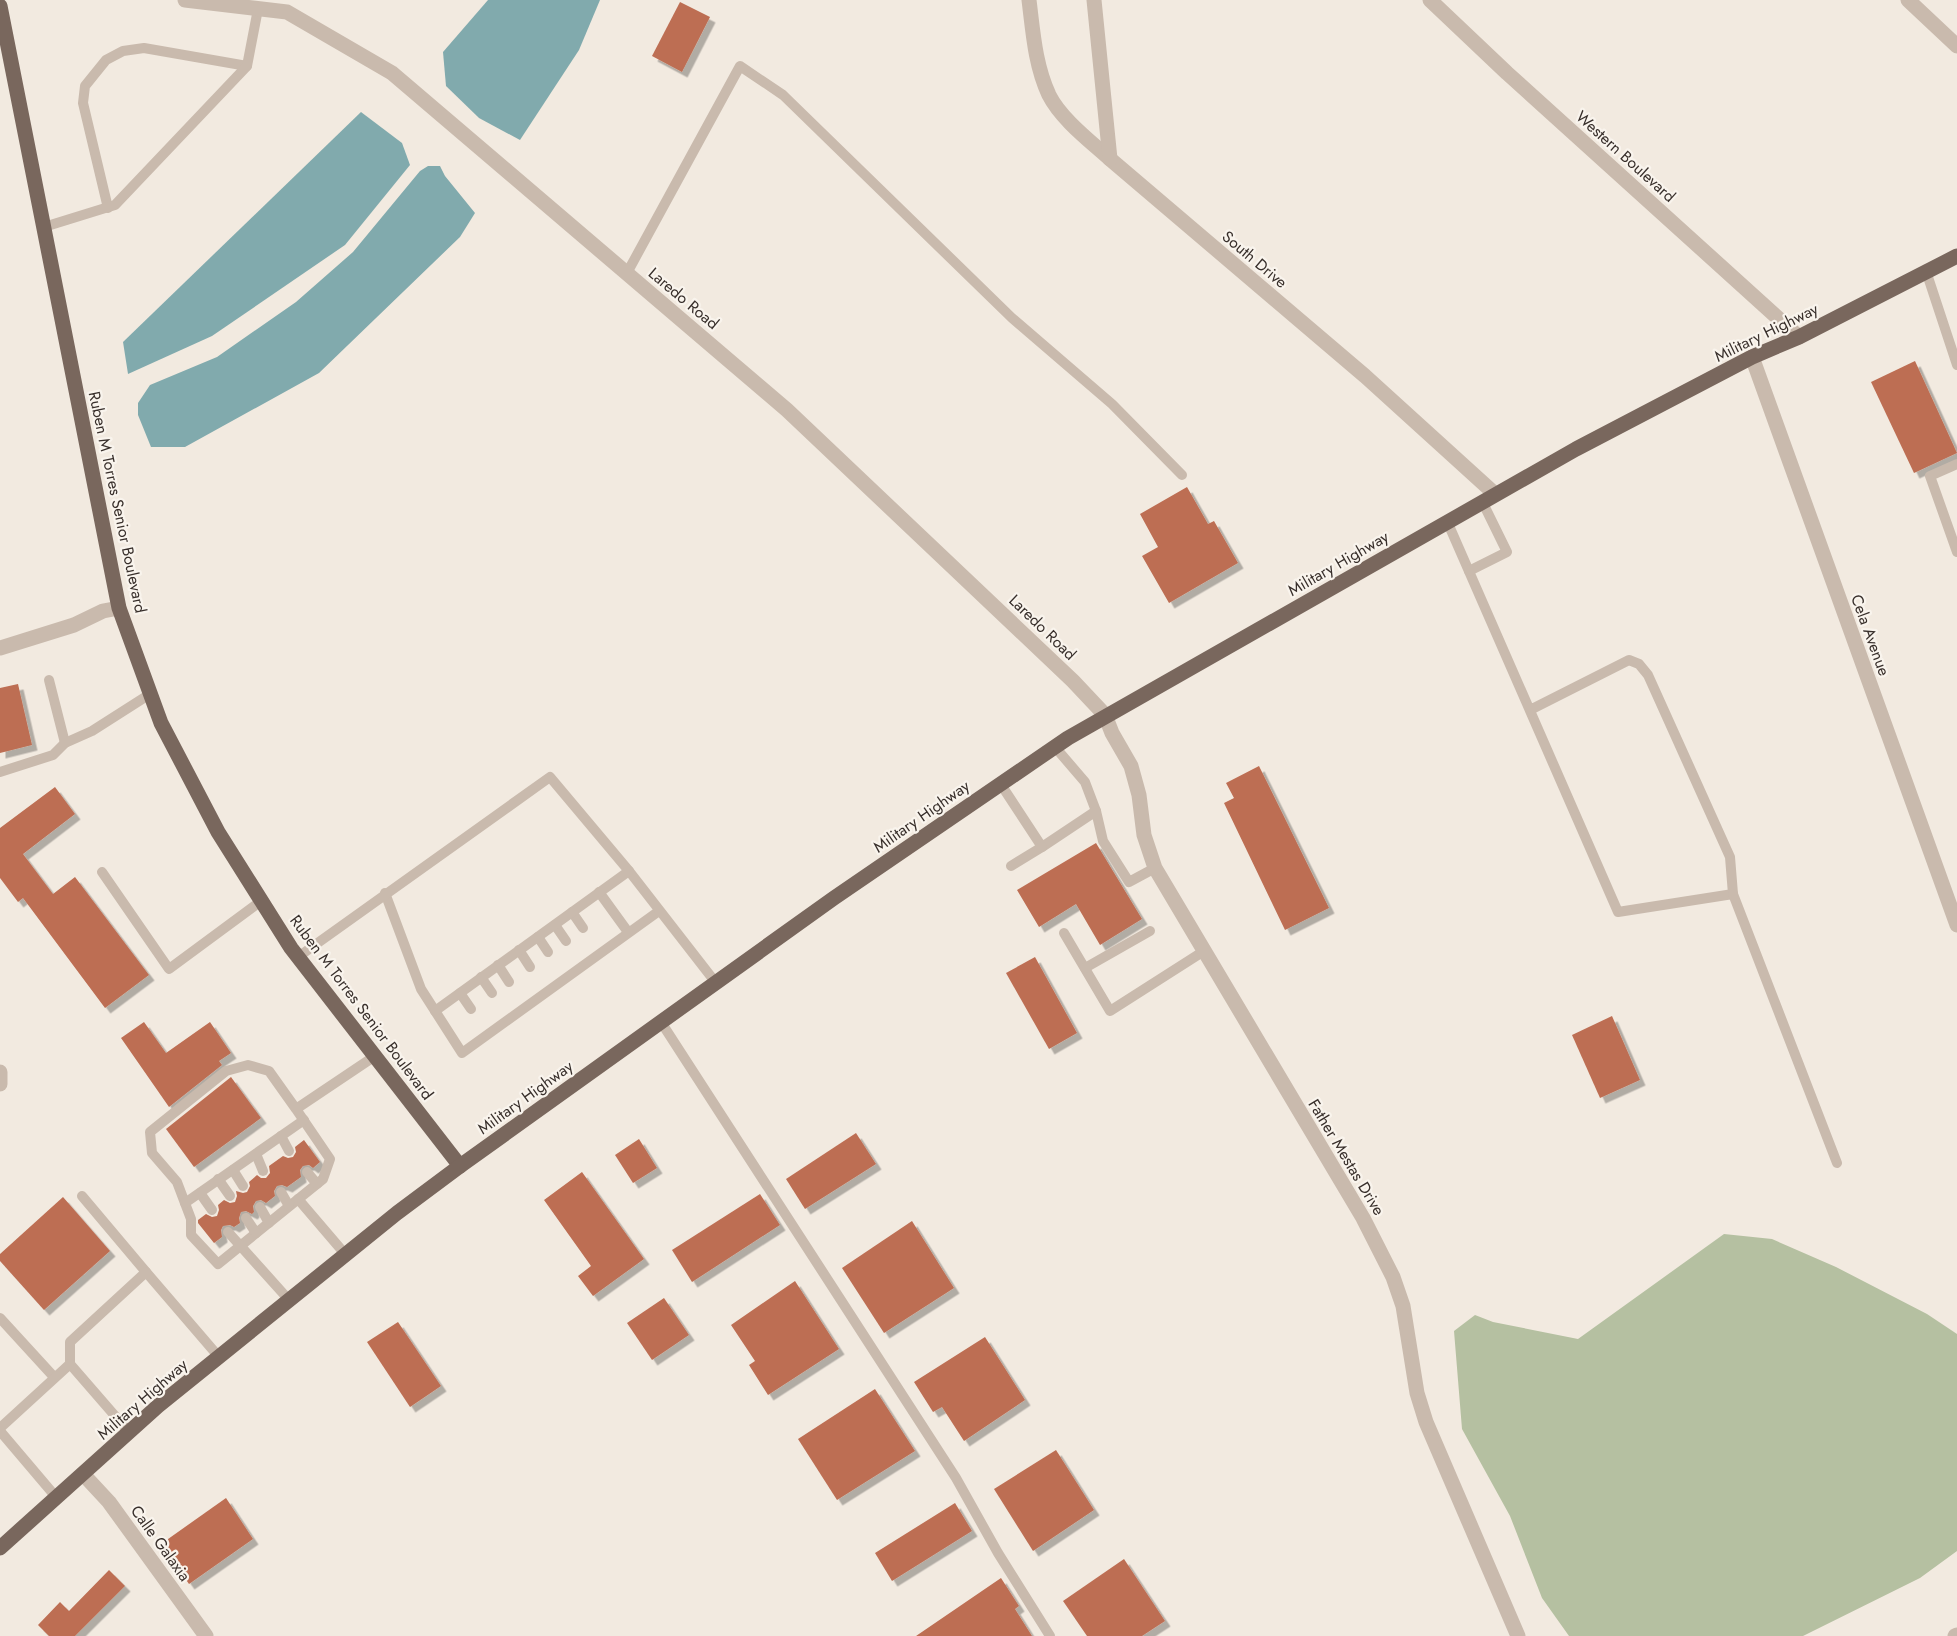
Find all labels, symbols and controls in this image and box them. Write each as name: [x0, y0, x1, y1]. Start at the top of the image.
street label: Western Boulevard: [1571, 105, 1681, 207]
street label: South Drive: [1217, 225, 1292, 293]
street label: Laredo Road: [644, 262, 724, 335]
street label: Military Highway: [1710, 297, 1823, 368]
street label: Ruben M Torres Senior Boulevard: [83, 389, 152, 615]
street label: Military Highway: [1284, 525, 1394, 602]
street label: Laredo Road: [1004, 589, 1081, 665]
street label: Cela Avenue: [1845, 591, 1896, 679]
street label: Military Highway: [868, 774, 975, 858]
street label: Ruben M Torres Senior Boulevard: [284, 910, 439, 1105]
street label: Military Highway: [473, 1054, 578, 1140]
street label: Father Mestas Drive: [1303, 1095, 1390, 1220]
street label: Military Highway: [92, 1353, 193, 1445]
street label: Calle Galaxia: [125, 1500, 196, 1586]

